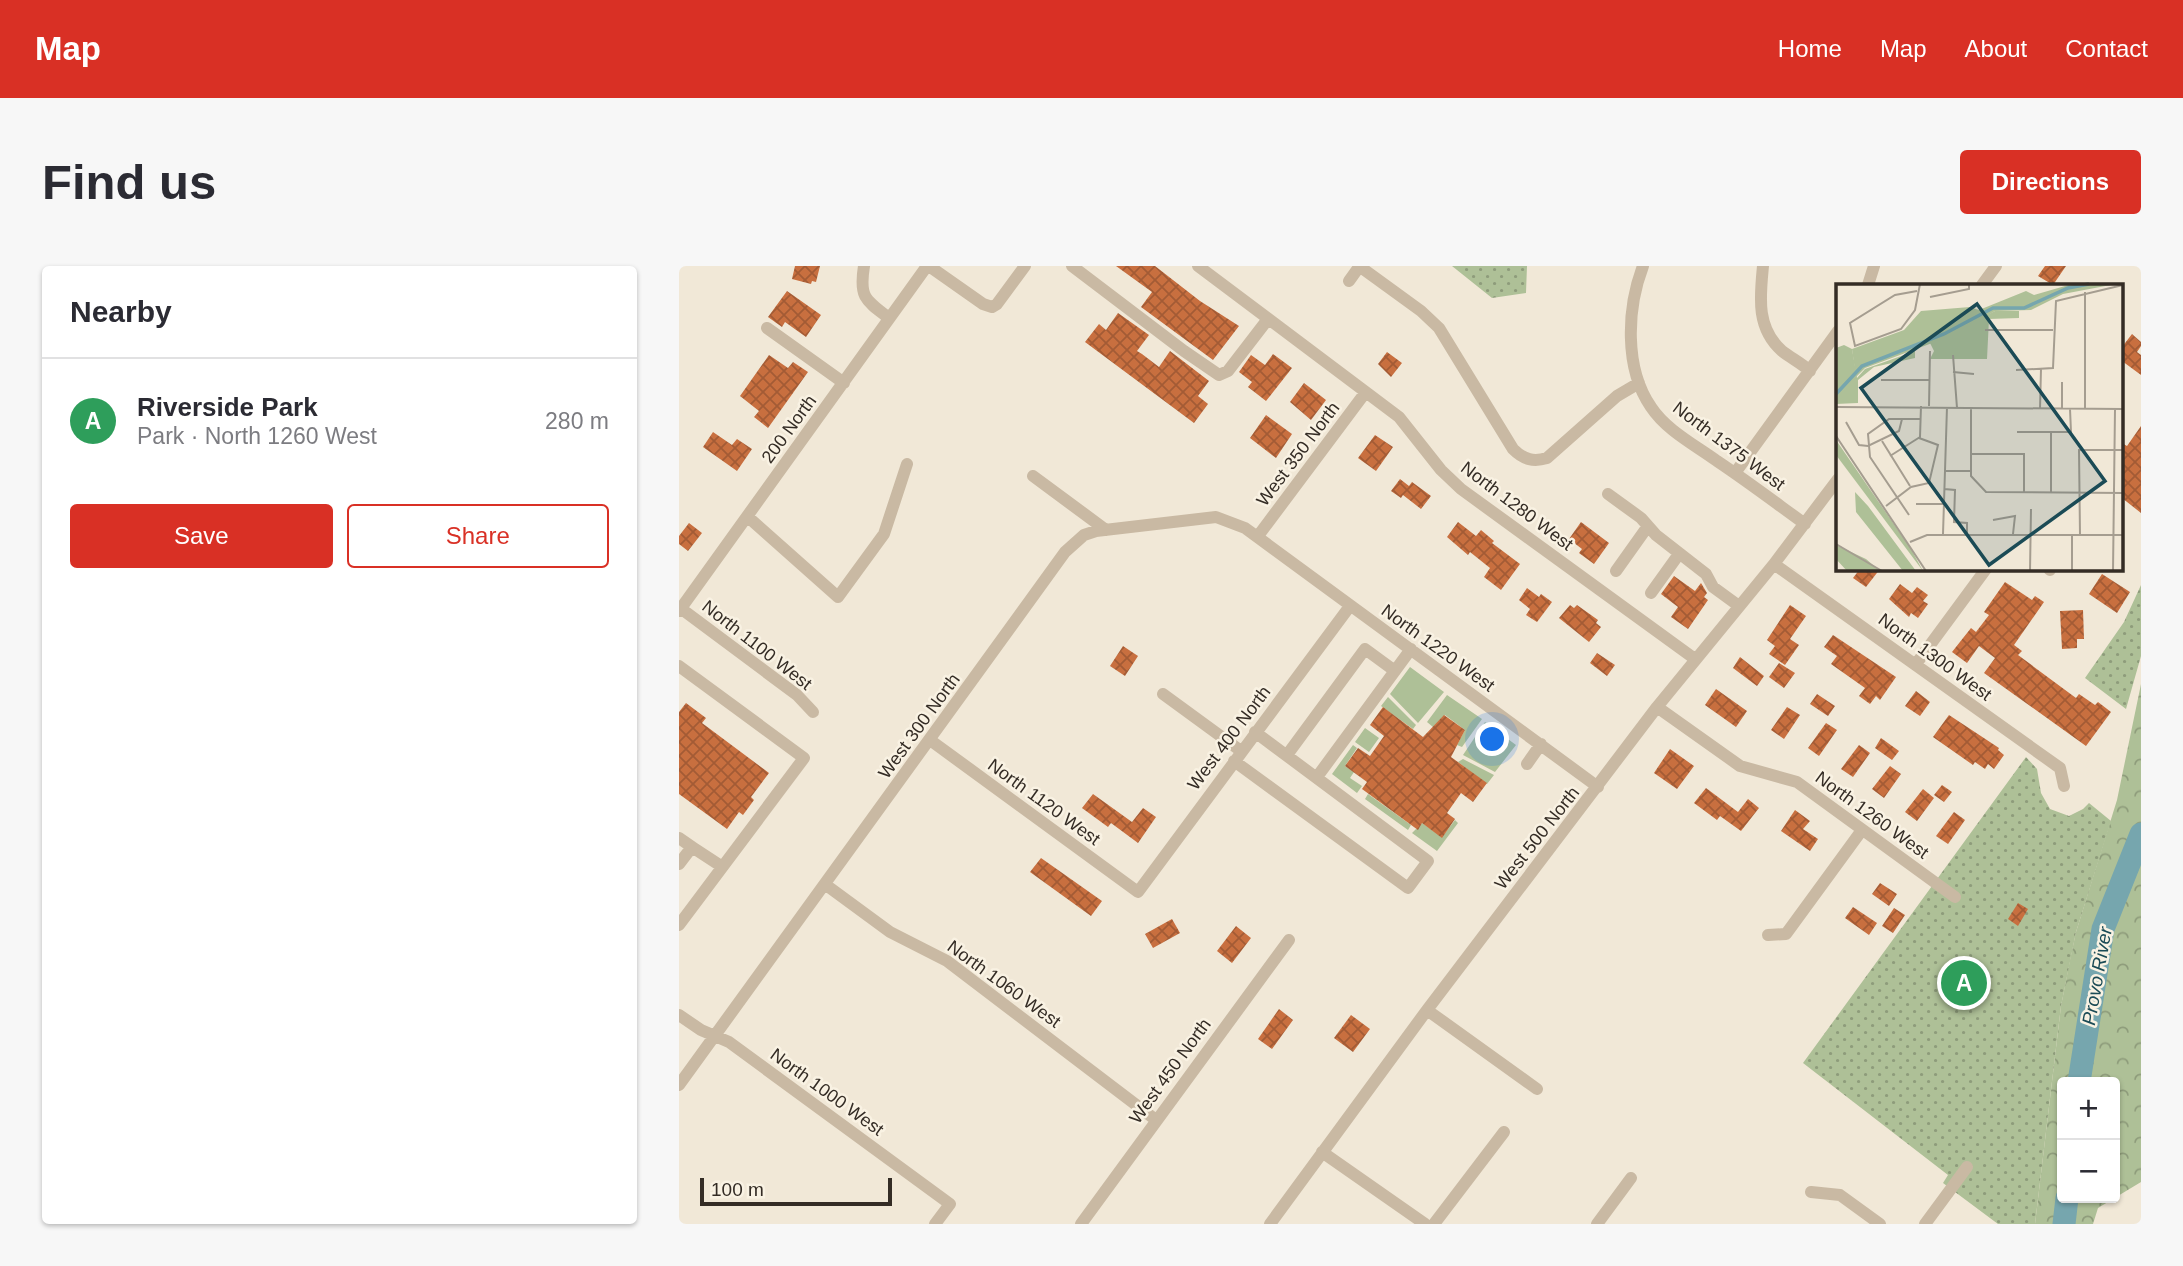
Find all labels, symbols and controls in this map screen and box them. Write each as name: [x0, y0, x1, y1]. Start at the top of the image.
text: Map: [35, 30, 101, 67]
text: Home: [1778, 35, 1842, 62]
text: Map: [1880, 35, 1927, 62]
text: About: [1965, 35, 2027, 62]
text: Contact: [2065, 35, 2148, 62]
button: Directions: [1960, 150, 2141, 214]
text: Find us: [42, 155, 216, 209]
inset map: [1836, 284, 2123, 570]
text: Nearby: [70, 295, 172, 328]
street label: 200 North: [758, 391, 820, 467]
text: Riverside Park: [137, 392, 318, 422]
street label: North 1375 West: [1669, 397, 1789, 495]
street label: West 350 North: [1252, 398, 1344, 510]
text: A: [85, 408, 101, 434]
text: 280 m: [545, 408, 609, 434]
text: Park · North 1260 West: [137, 423, 377, 449]
street label: North 1280 West: [1457, 457, 1577, 555]
button: Save: [70, 504, 333, 568]
button: Share: [347, 504, 609, 568]
street label: North 1100 West: [698, 596, 816, 694]
street label: North 1220 West: [1378, 600, 1498, 696]
street label: North 1300 West: [1875, 609, 1995, 705]
street label: West 300 North: [874, 670, 964, 782]
street label: West 400 North: [1183, 682, 1275, 794]
your location: [1475, 722, 1509, 756]
street label: North 1120 West: [984, 755, 1104, 849]
street label: North 1260 West: [1812, 767, 1932, 863]
street label: West 500 North: [1491, 783, 1583, 893]
water label: Provo River: [2078, 925, 2116, 1027]
street label: North 1060 West: [944, 936, 1064, 1032]
pin: A: [1941, 957, 1987, 1009]
street label: West 450 North: [1125, 1015, 1215, 1127]
street label: North 1000 West: [767, 1044, 887, 1140]
map controls: [2057, 1077, 2120, 1203]
button: +: [2057, 1077, 2120, 1140]
button: −: [2057, 1140, 2120, 1203]
scale bar: [700, 1175, 893, 1207]
text: 100 m: [711, 1179, 764, 1200]

